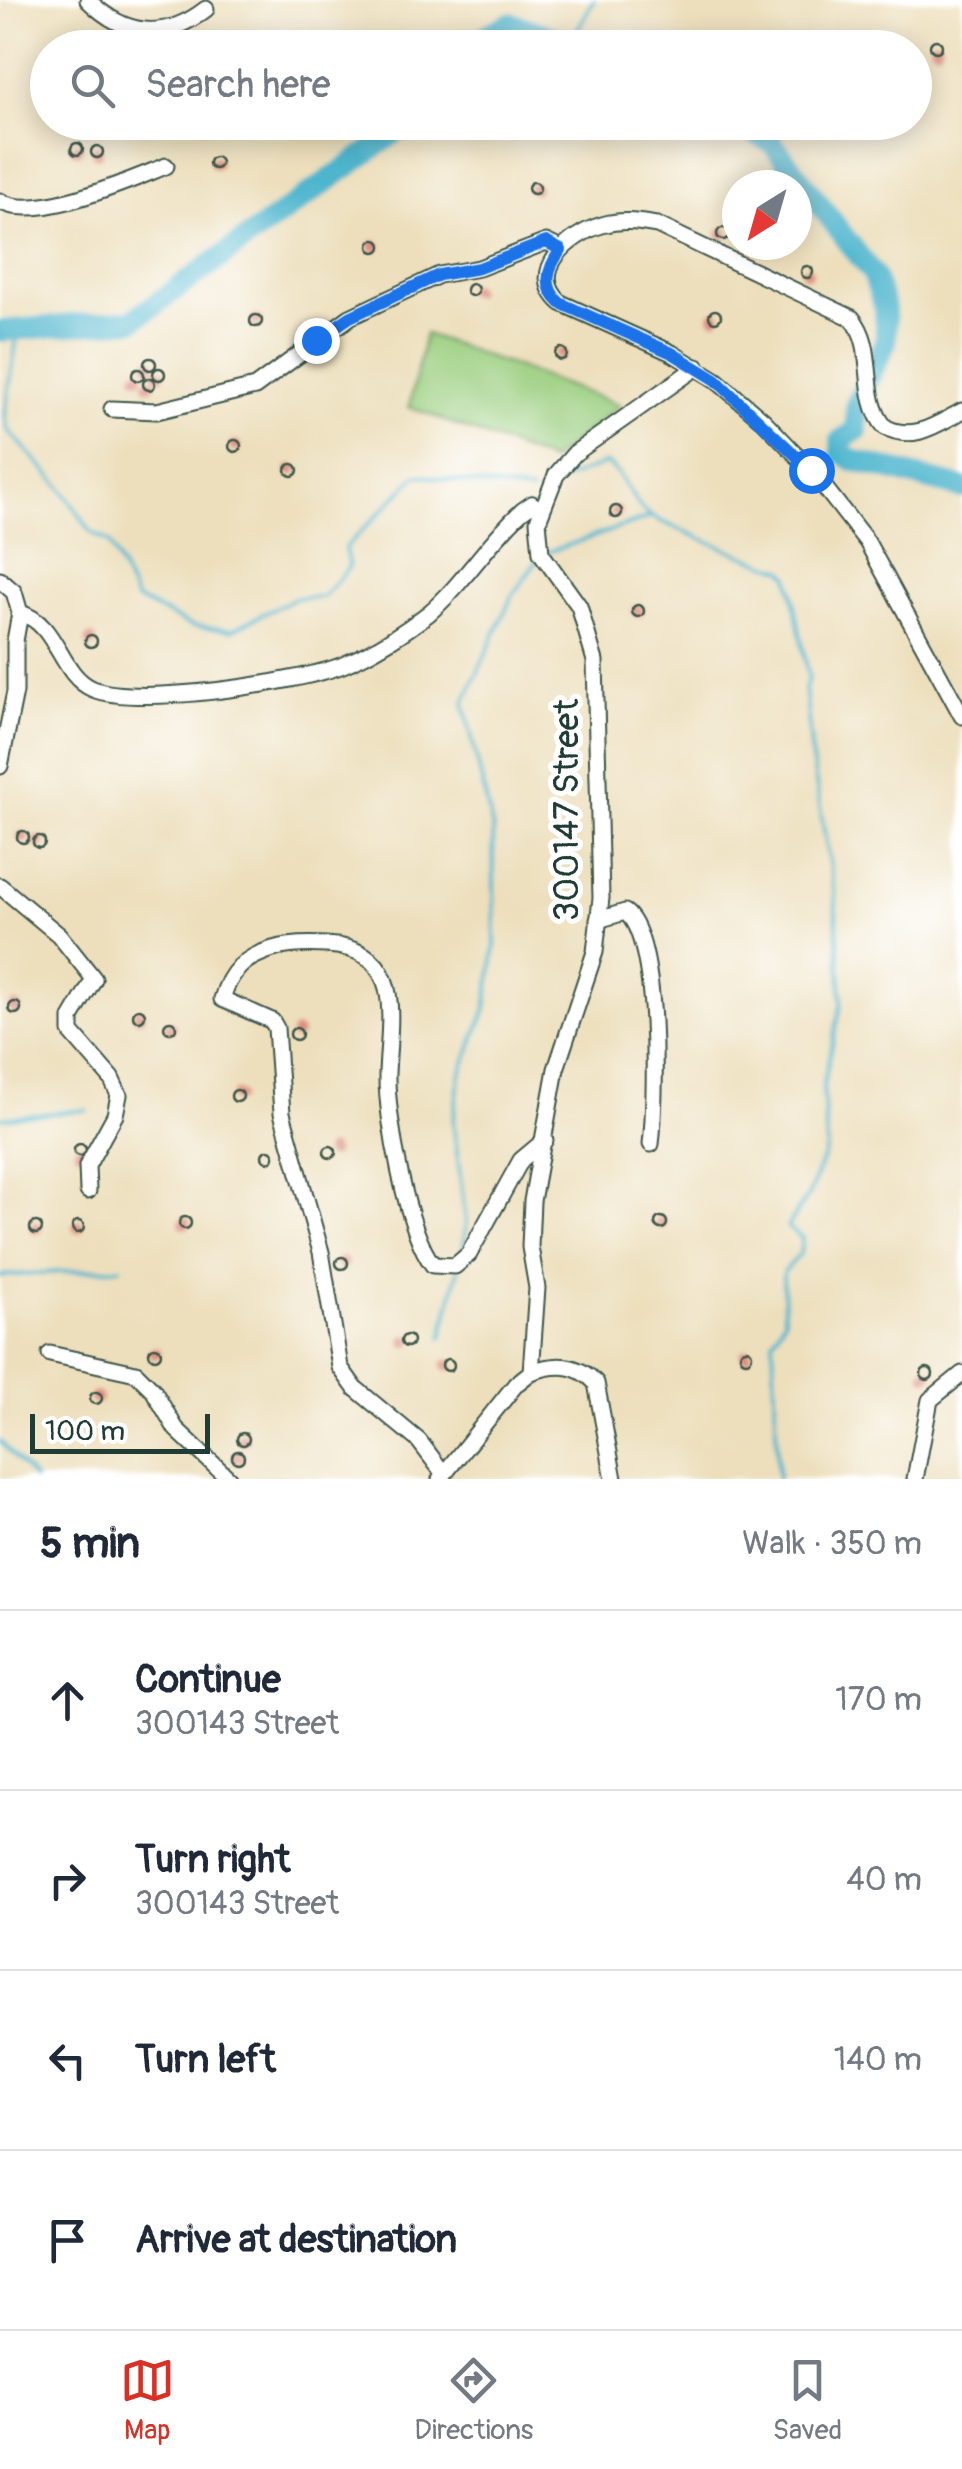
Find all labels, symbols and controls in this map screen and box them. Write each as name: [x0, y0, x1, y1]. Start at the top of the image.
search box: [30, 30, 932, 140]
icon: search: [65, 58, 120, 113]
text: Search here: [145, 61, 331, 109]
north arrow: [722, 170, 812, 260]
route end: [294, 318, 340, 364]
route start: [789, 448, 835, 494]
street label: 300147 Street: [545, 698, 589, 921]
scale bar: [30, 1409, 210, 1454]
text: 100 m: [45, 1414, 125, 1449]
text: 5 min: [40, 1518, 140, 1570]
text: Walk · 350 m: [742, 1524, 922, 1564]
text: Continue: [135, 1656, 281, 1704]
icon: ahead: [40, 1673, 95, 1728]
text: 170 m: [835, 1680, 922, 1720]
text: 300143 Street: [135, 1704, 339, 1744]
text: Turn right: [135, 1836, 290, 1884]
icon: right: [40, 1853, 95, 1908]
text: 40 m: [846, 1860, 922, 1900]
text: 300143 Street: [135, 1884, 339, 1924]
icon: left: [40, 2033, 95, 2088]
text: Turn left: [135, 2036, 276, 2084]
text: 140 m: [834, 2040, 922, 2080]
icon: arrive: [40, 2213, 95, 2268]
text: Arrive at destination: [135, 2216, 457, 2264]
tab: Map: [120, 2353, 175, 2448]
tab: Directions: [414, 2353, 533, 2448]
tab: Saved: [773, 2353, 842, 2448]

